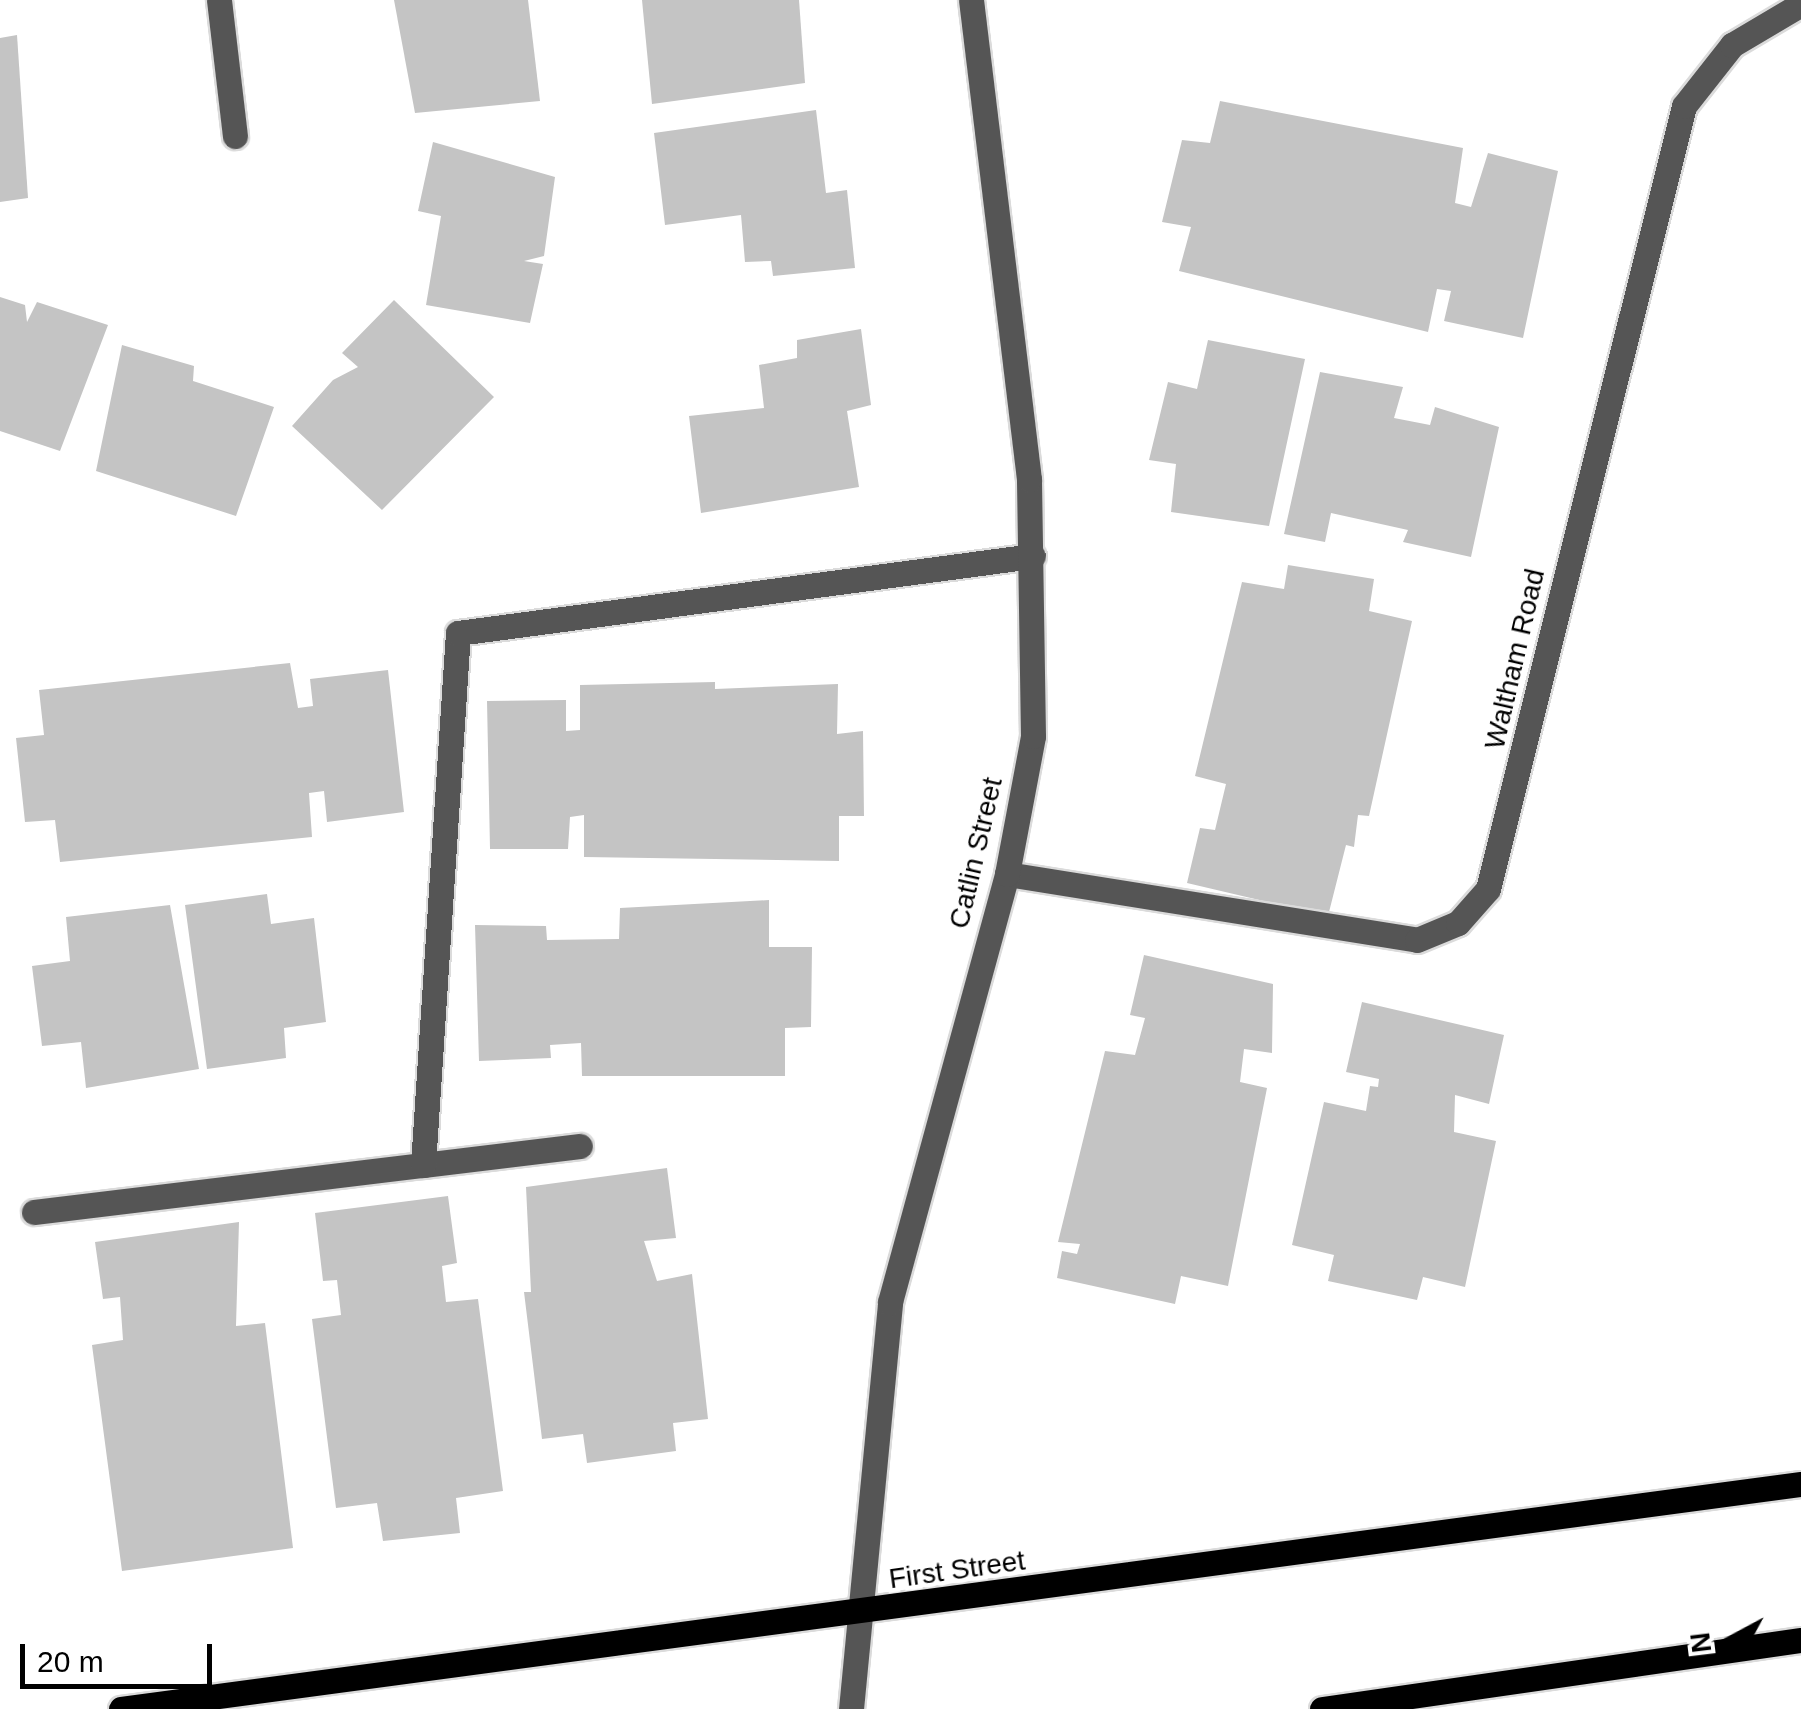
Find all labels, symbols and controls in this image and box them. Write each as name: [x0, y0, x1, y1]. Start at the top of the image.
street label: Waltham Road: [1478, 566, 1552, 752]
street label: Catlin Street: [942, 774, 1010, 932]
street label: First Street: [887, 1544, 1027, 1596]
north arrow: [1681, 1589, 1781, 1689]
scale bar: [25, 1624, 218, 1686]
text: N: [1684, 1631, 1717, 1655]
text: 20 m: [37, 1645, 104, 1678]

